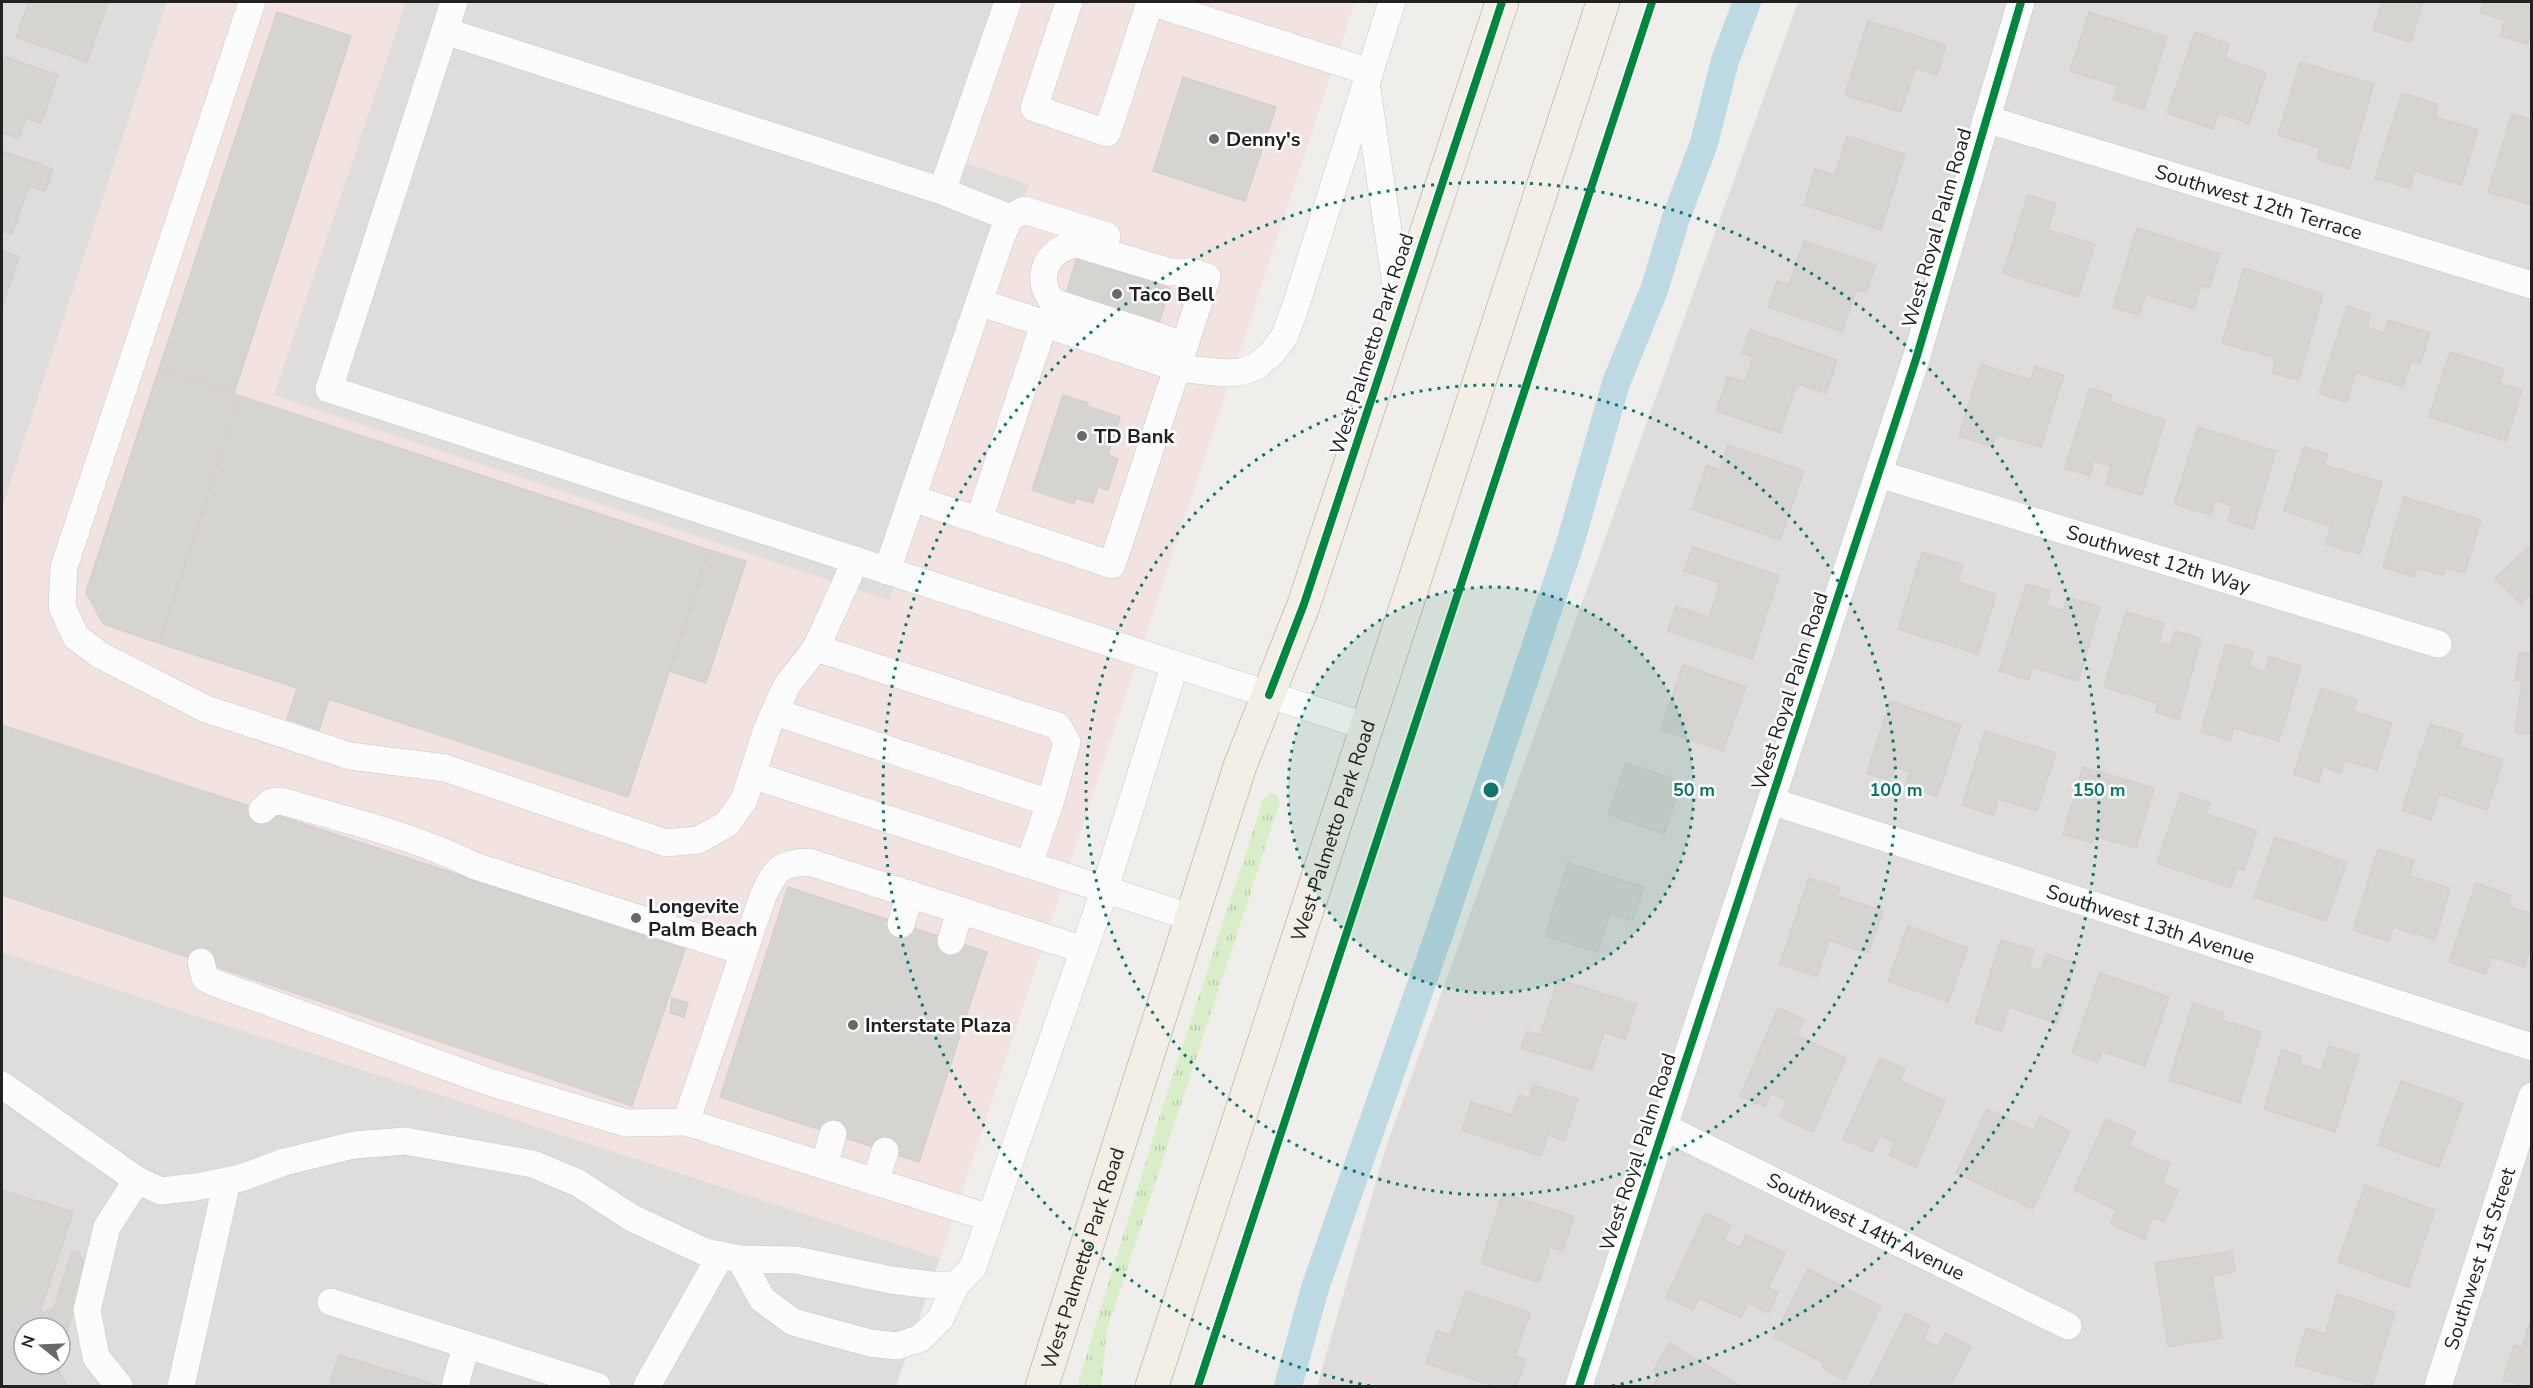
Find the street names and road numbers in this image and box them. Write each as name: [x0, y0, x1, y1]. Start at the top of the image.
street label: West Royal Palm Road: [1896, 125, 1978, 331]
street label: Southwest 12th Terrace: [2152, 158, 2366, 246]
street label: West Palmetto Park Road: [1323, 230, 1421, 458]
street label: Southwest 12th Way: [2063, 518, 2254, 600]
street label: West Royal Palm Road: [1745, 589, 1835, 793]
street label: West Palmetto Park Road: [1284, 717, 1382, 945]
street label: Southwest 13th Avenue: [2043, 877, 2258, 970]
street label: West Royal Palm Road: [1593, 1050, 1683, 1254]
street label: West Palmetto Park Road: [1035, 1144, 1131, 1373]
street label: Southwest 1st Street: [2437, 1163, 2522, 1353]
street label: Southwest 14th Avenue: [1762, 1166, 1969, 1287]

